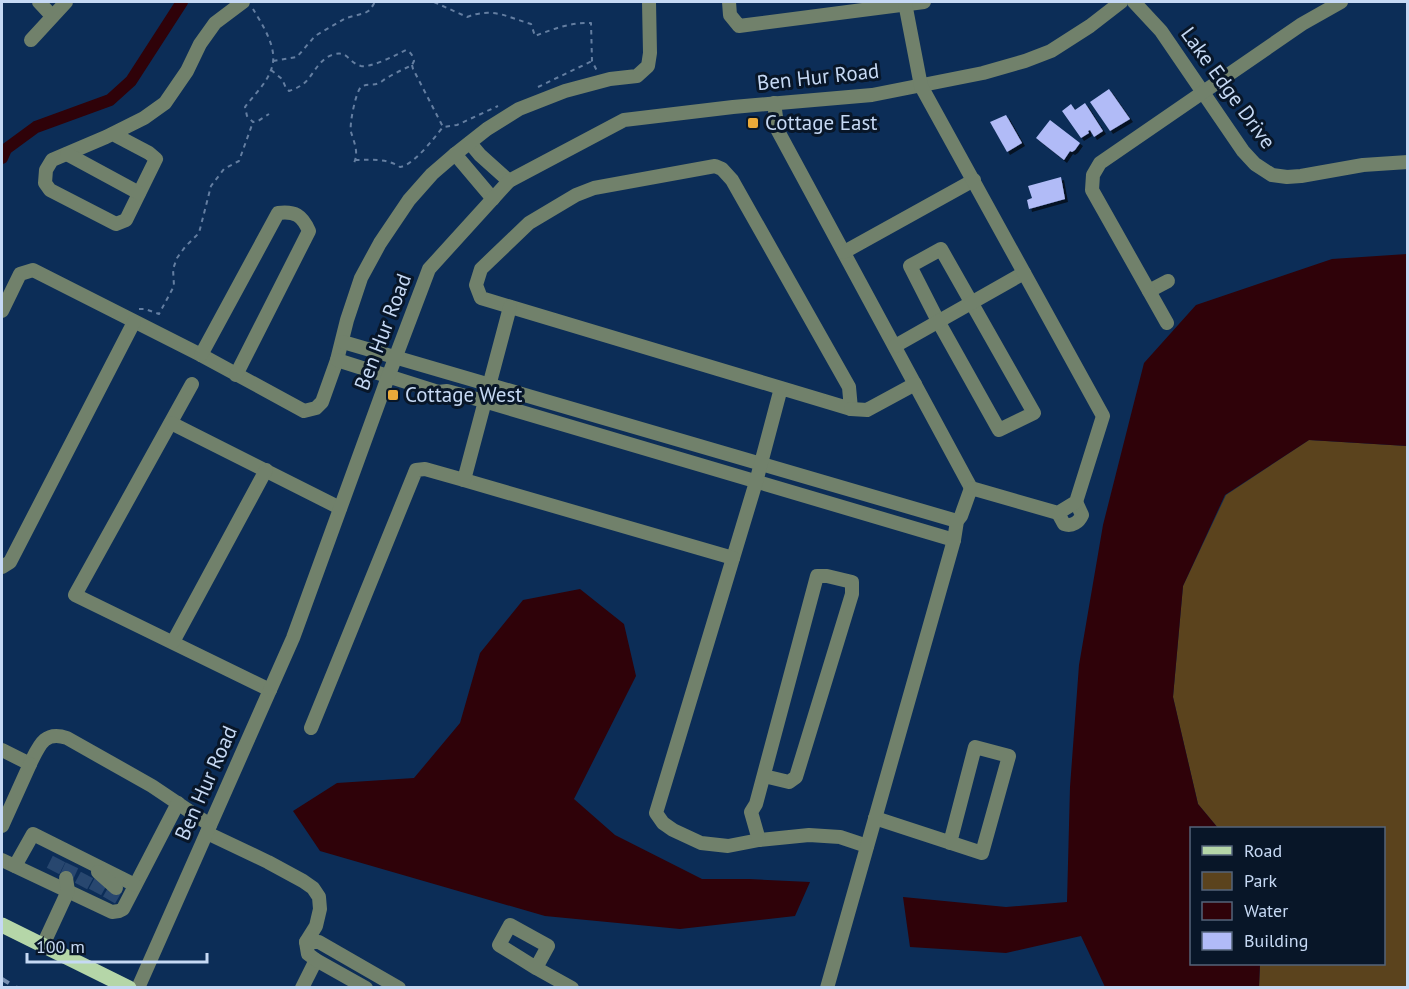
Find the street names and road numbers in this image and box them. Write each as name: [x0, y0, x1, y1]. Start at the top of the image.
street label: Lake Edge Drive: [1175, 21, 1282, 154]
street label: Ben Hur Road: [756, 57, 880, 96]
street label: Ben Hur Road: [348, 270, 417, 394]
street label: Ben Hur Road: [168, 721, 243, 844]

